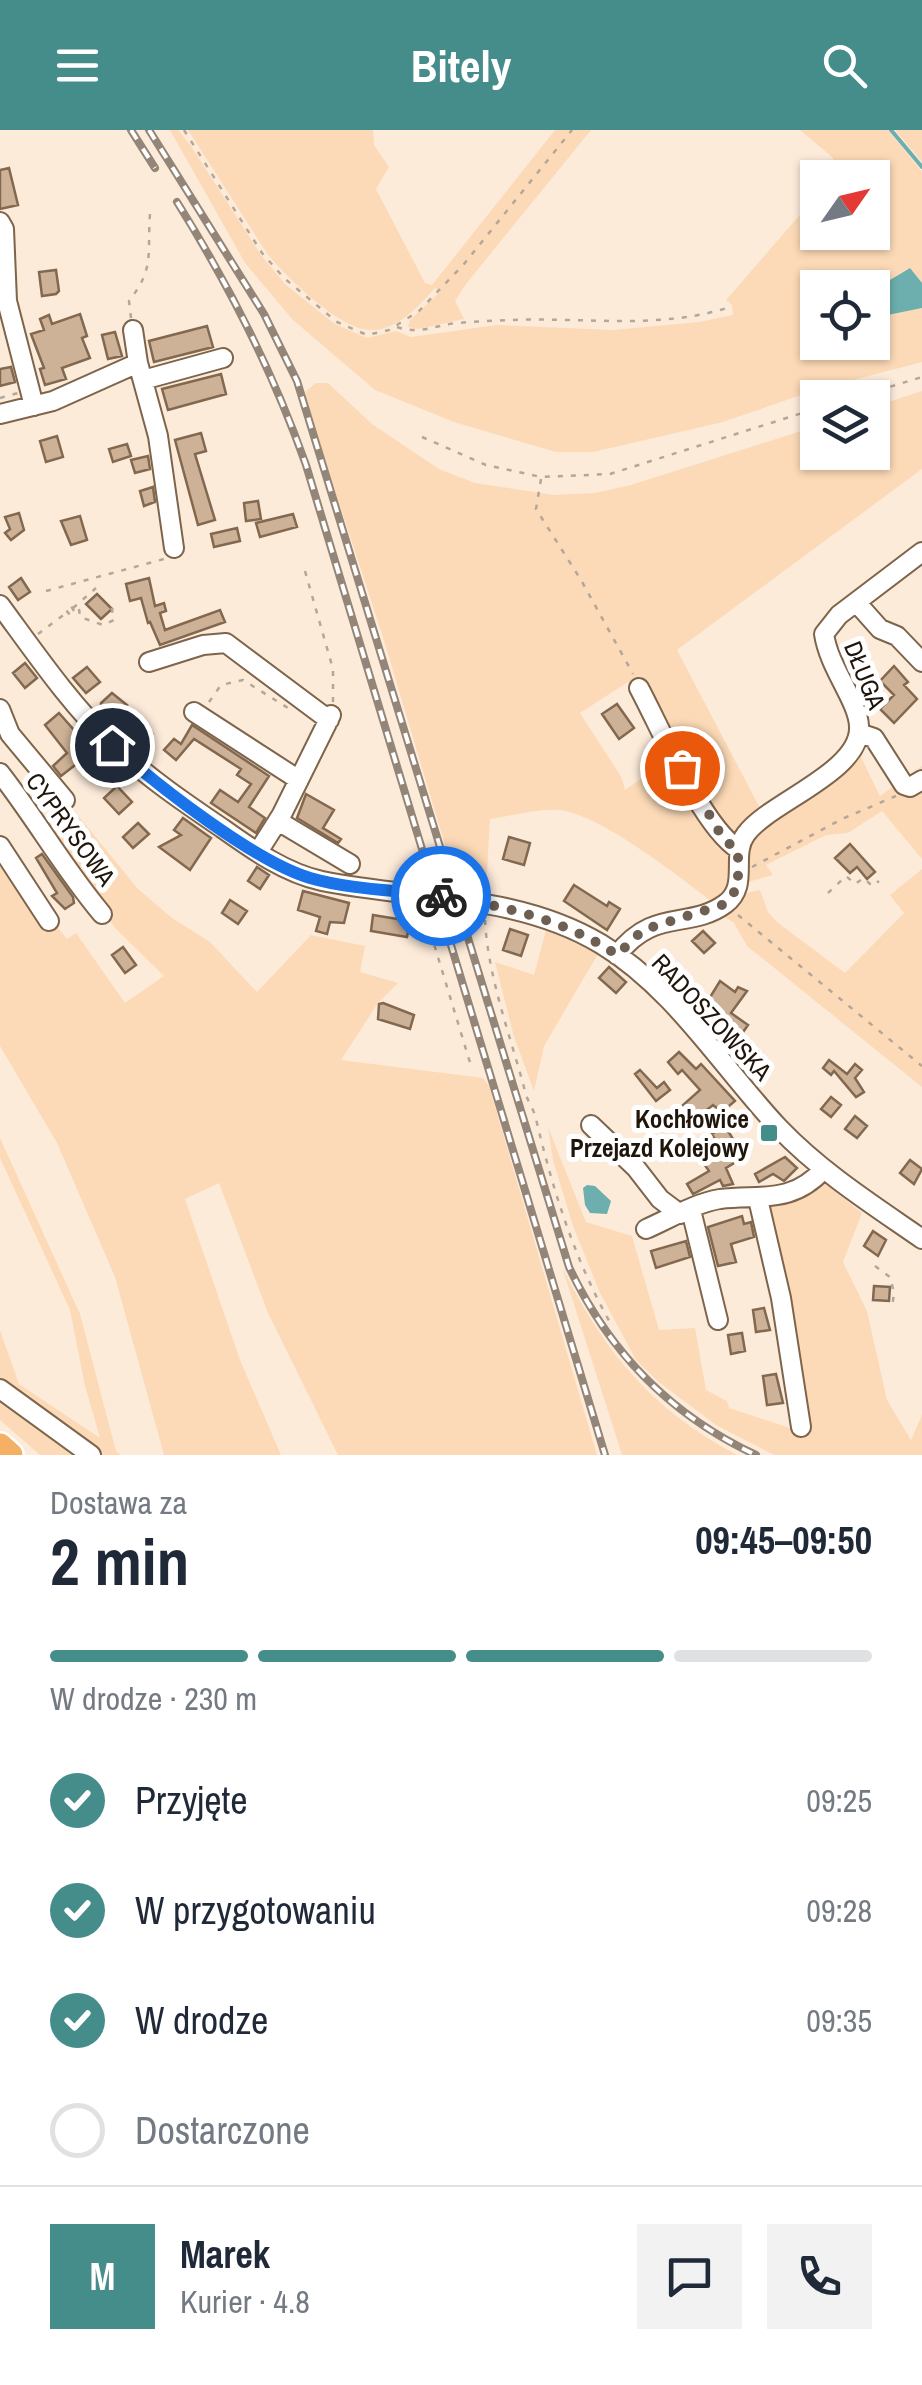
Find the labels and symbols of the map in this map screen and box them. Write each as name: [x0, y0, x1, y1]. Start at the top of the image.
north arrow: [800, 160, 890, 250]
street label: DŁUGA: [836, 636, 894, 714]
pin: [70, 703, 155, 788]
pin: [640, 726, 725, 811]
street label: CYPRYSOWA: [18, 766, 124, 893]
courier: [391, 846, 491, 946]
street label: RADOSZOWSKA: [644, 946, 780, 1088]
place label: Kochłowice Przejazd Kolejowy: [570, 1102, 750, 1165]
marker: Kochłowice Przejazd Kolejowy: [758, 1122, 780, 1144]

